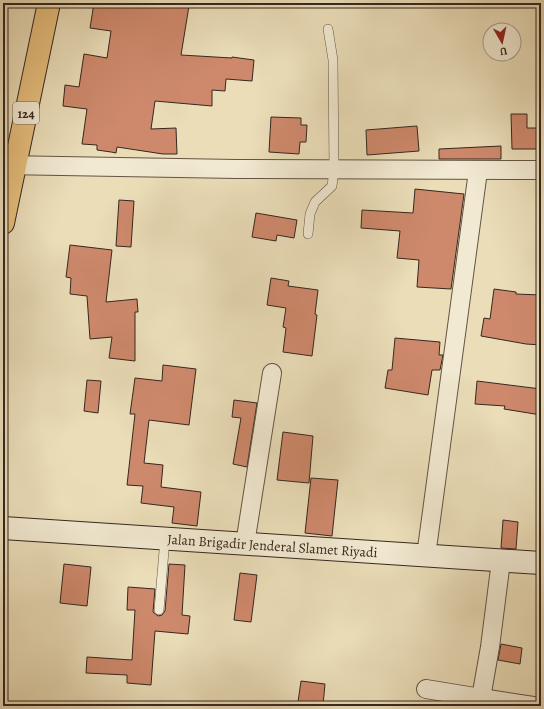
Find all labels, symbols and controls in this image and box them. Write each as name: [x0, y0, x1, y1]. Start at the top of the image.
north arrow: [482, 22, 522, 62]
text: U: [498, 43, 508, 59]
road number: 124: [13, 102, 39, 124]
street label: Jalan Brigadir Jenderal Slamet Riyadi: [167, 529, 378, 562]

